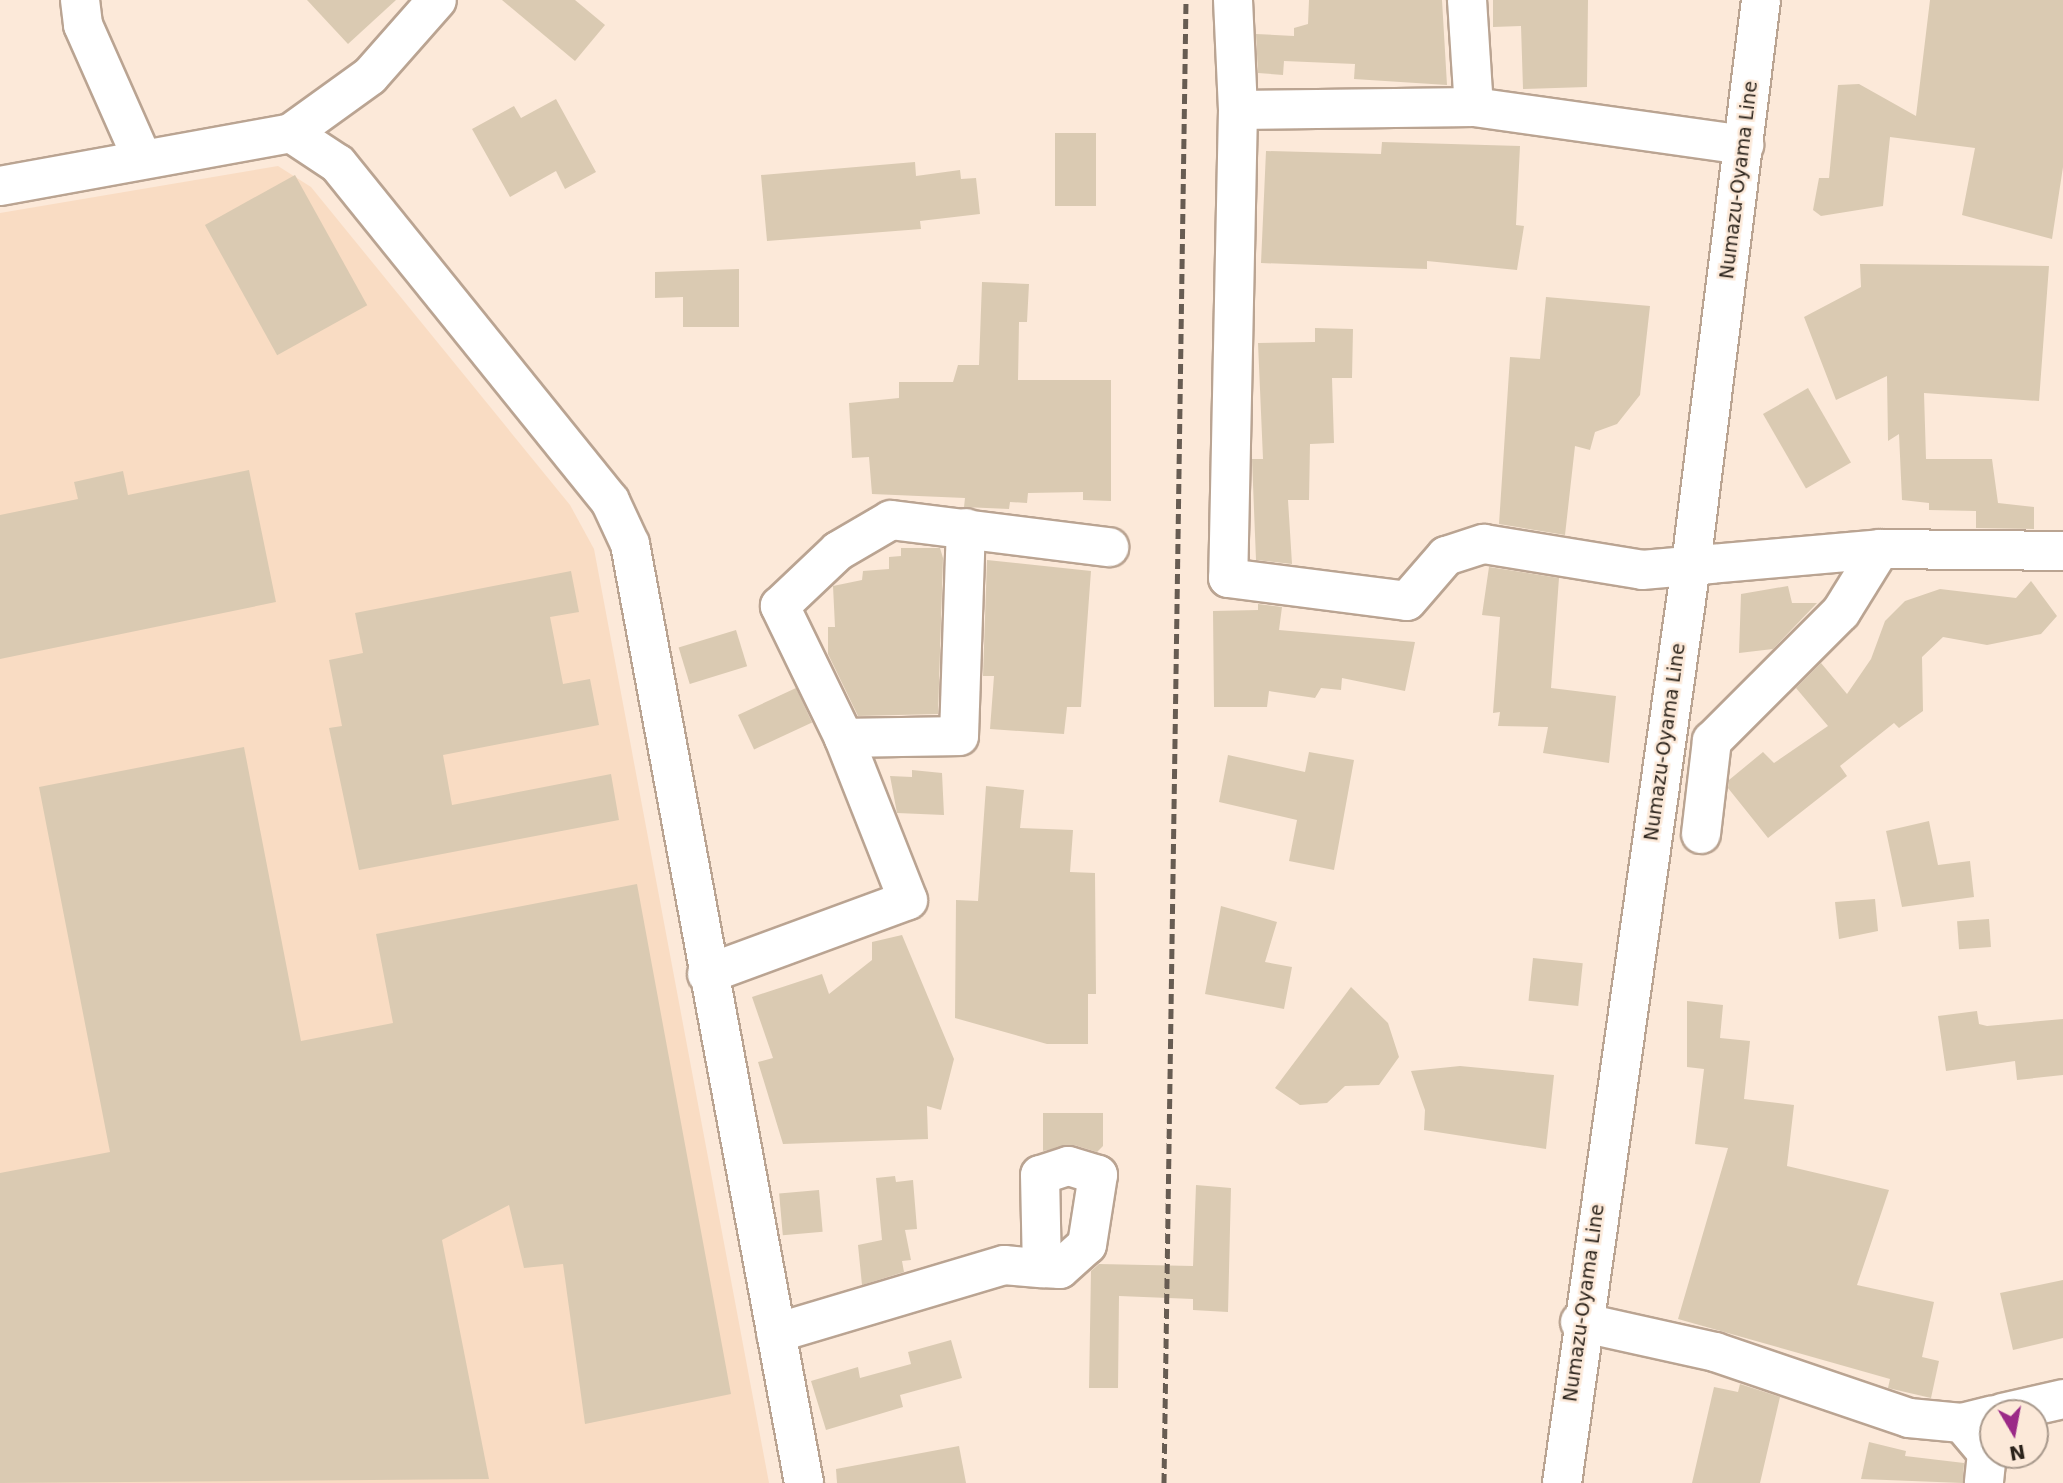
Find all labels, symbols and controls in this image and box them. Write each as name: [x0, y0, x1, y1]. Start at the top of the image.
street label: Numazu-Oyama Line: [1716, 80, 1762, 280]
street label: Numazu-Oyama Line: [1640, 642, 1690, 842]
street label: Numazu-Oyama Line: [1559, 1203, 1609, 1403]
north arrow: [1979, 1399, 2049, 1469]
text: N: [2008, 1440, 2027, 1465]

